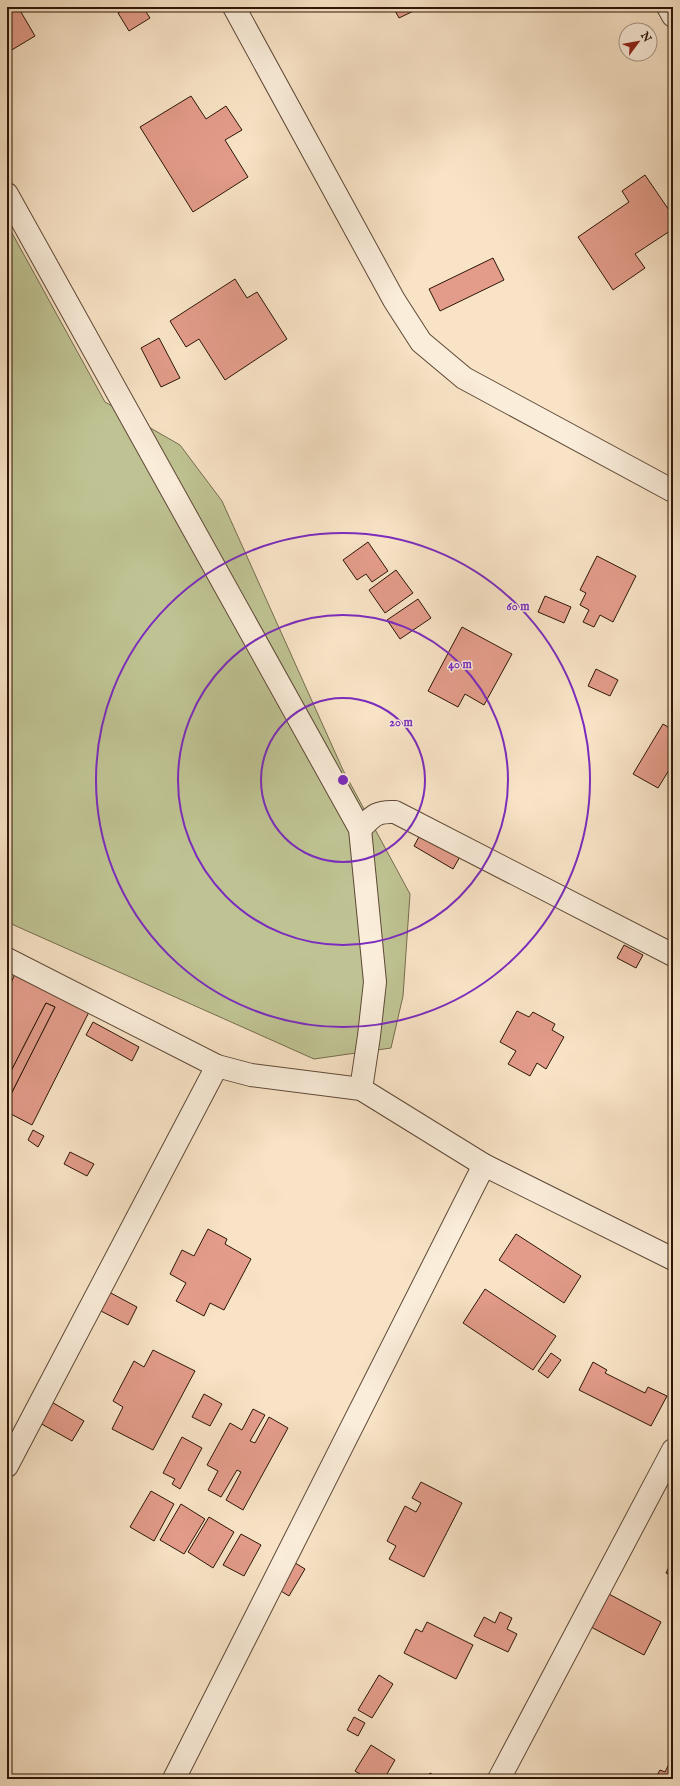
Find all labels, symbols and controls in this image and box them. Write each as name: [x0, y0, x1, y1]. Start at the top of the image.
north arrow: [618, 22, 658, 62]
text: N: [637, 29, 654, 45]
text: 60 m: [507, 599, 530, 614]
text: 40 m: [448, 657, 473, 672]
text: 20 m: [389, 715, 413, 730]
centre of rings: [336, 773, 350, 787]

